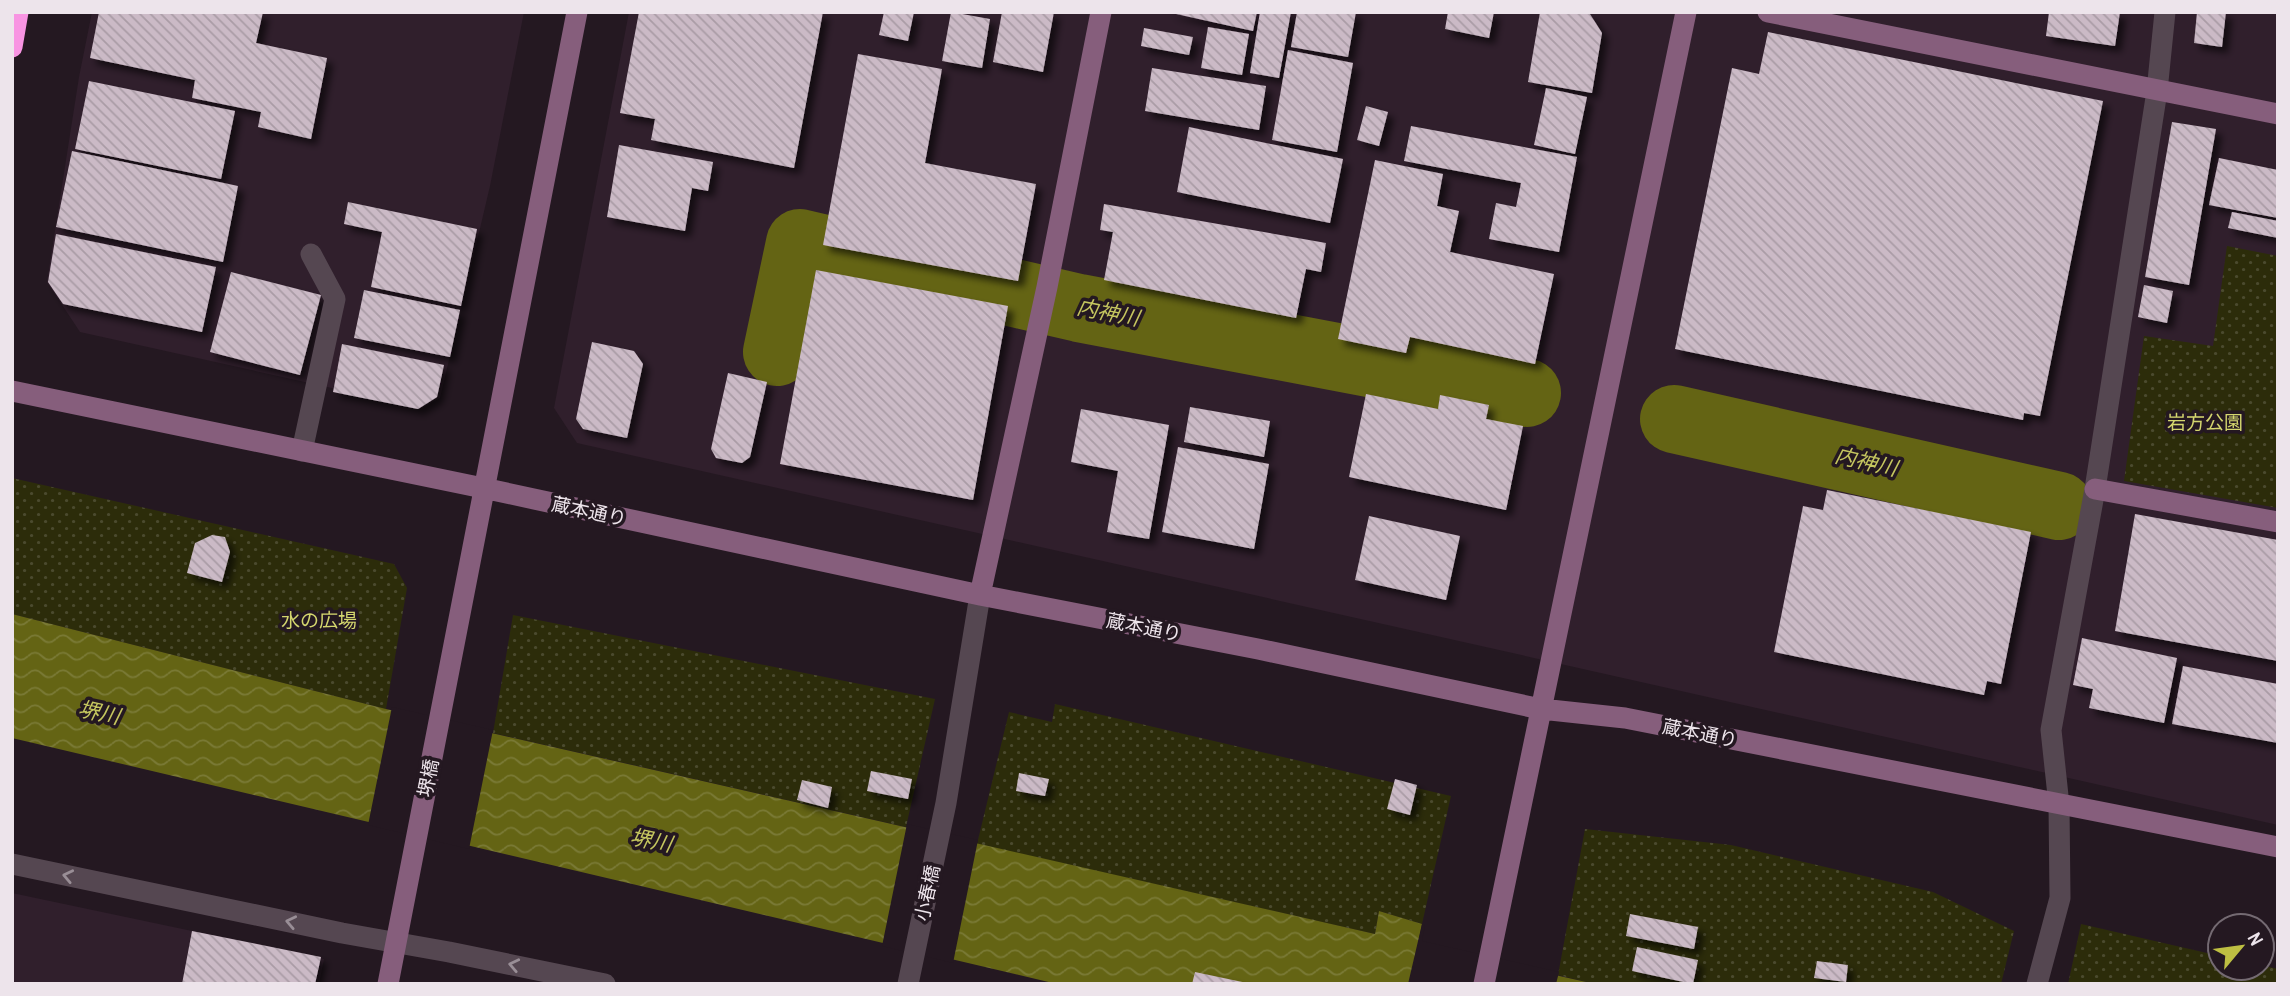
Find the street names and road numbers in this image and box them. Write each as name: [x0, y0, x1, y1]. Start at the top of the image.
street label: 蔵本通り: [549, 490, 629, 532]
street label: 蔵本通り: [1104, 607, 1184, 647]
street label: 蔵本通り: [1660, 713, 1740, 753]
street label: 堺橋: [412, 757, 444, 799]
street label: 小春橋: [908, 862, 946, 924]

